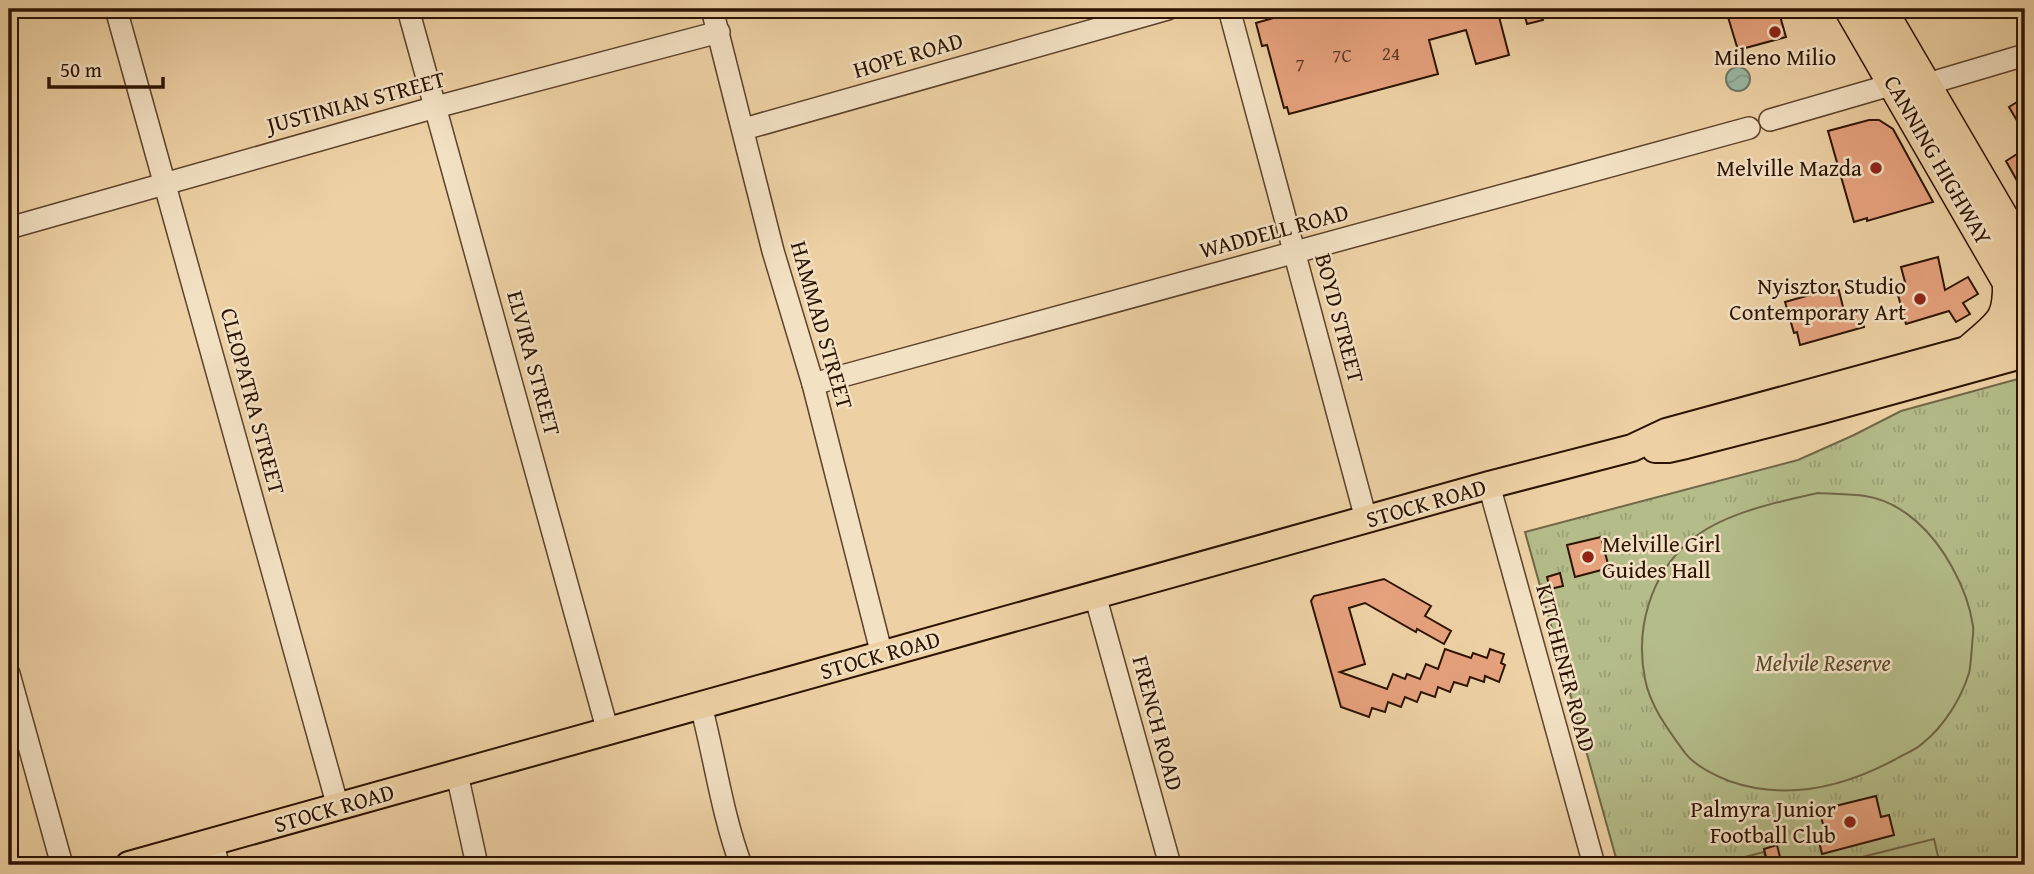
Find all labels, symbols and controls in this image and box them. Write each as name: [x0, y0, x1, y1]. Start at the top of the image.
street label: HOPE ROAD: [849, 23, 967, 86]
marker: Mileno Milio: [1767, 24, 1783, 40]
house number: 24: [1382, 39, 1400, 67]
place label: Mileno Milio: [1714, 40, 1836, 73]
house number: 7C: [1332, 41, 1352, 69]
scale bar: [49, 46, 163, 90]
house number: 7: [1295, 50, 1305, 78]
text: 50 m: [60, 54, 102, 85]
street label: JUSTINIAN STREET: [260, 62, 449, 142]
street label: CANNING HIGHWAY: [1876, 69, 2001, 251]
place label: Melville Mazda: [1716, 151, 1862, 184]
marker: Melville Mazda: [1868, 160, 1884, 176]
street label: WADDELL ROAD: [1196, 195, 1352, 266]
street label: HAMMAD STREET: [783, 237, 862, 413]
street label: BOYD STREET: [1307, 249, 1374, 386]
place label: Nyisztor Studio Contemporary Art: [1729, 269, 1906, 328]
street label: ELVIRA STREET: [499, 287, 570, 439]
marker: Nyisztor Studio Contemporary Art: [1912, 291, 1928, 307]
street label: CLEOPATRA STREET: [213, 304, 294, 498]
street label: STOCK ROAD: [1362, 470, 1490, 535]
place label: Melville Girl Guides Hall: [1602, 527, 1721, 586]
marker: Melville Girl Guides Hall: [1580, 549, 1596, 565]
street label: KITCHENER ROAD: [1528, 580, 1605, 755]
street label: STOCK ROAD: [816, 622, 944, 687]
park label: Melvile Reserve: [1755, 646, 1891, 679]
street label: FRENCH ROAD: [1125, 652, 1192, 794]
street label: STOCK ROAD: [270, 775, 398, 840]
place label: Palmyra Junior Football Club: [1691, 792, 1837, 851]
marker: Palmyra Junior Football Club: [1842, 814, 1858, 830]

